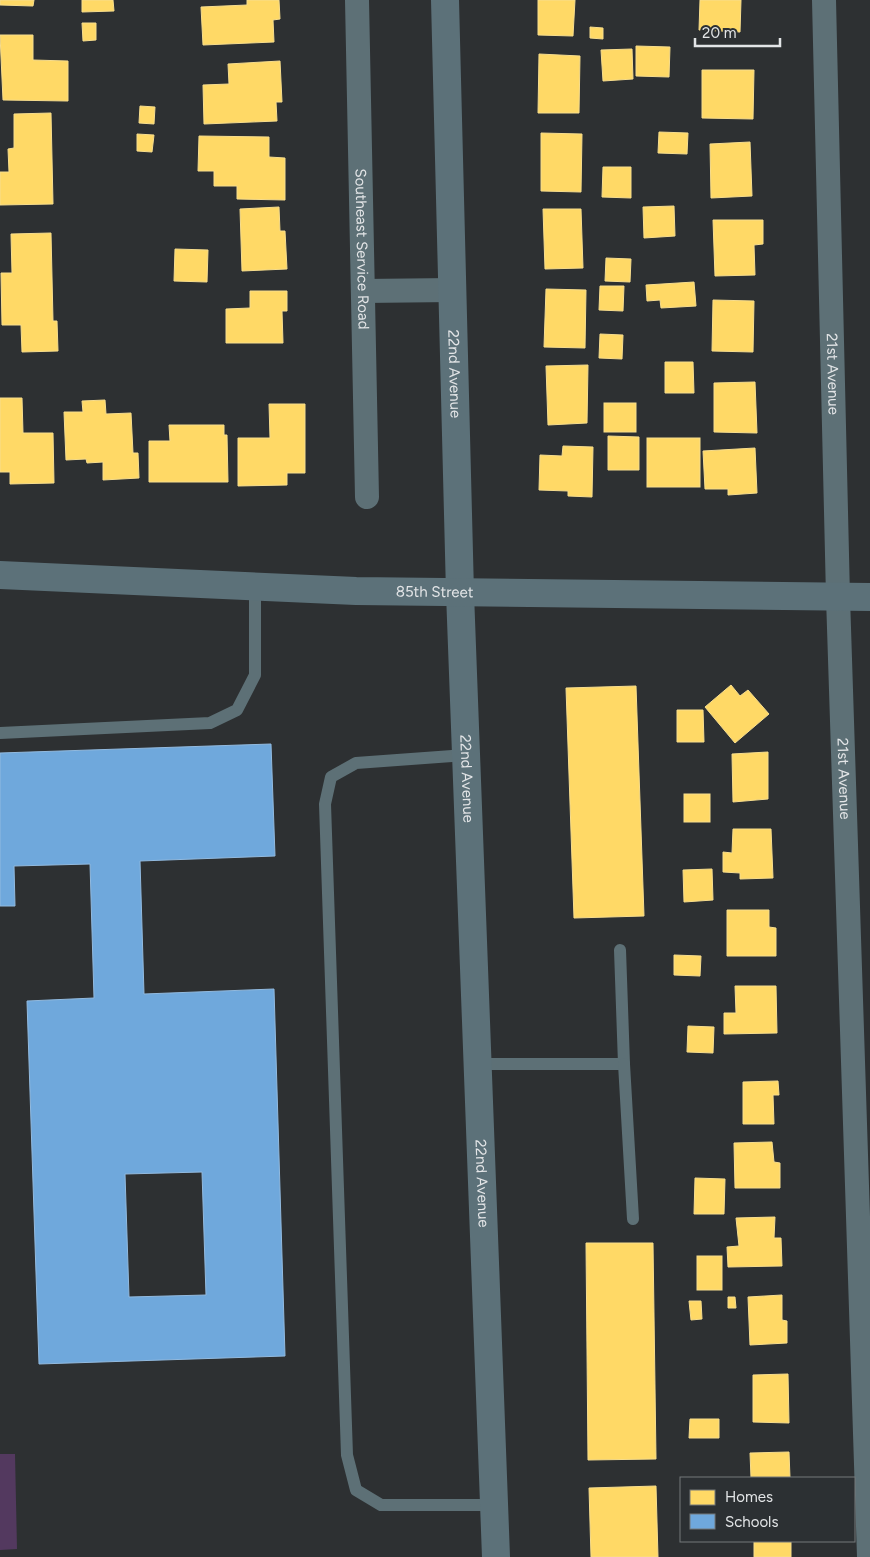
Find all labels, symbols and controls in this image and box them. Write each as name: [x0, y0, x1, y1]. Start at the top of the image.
scale bar: [695, 15, 780, 47]
text: 20 m: [702, 24, 736, 42]
street label: Southeast Service Road: [351, 168, 373, 330]
street label: 22nd Avenue: [444, 329, 465, 418]
street label: 21st Avenue: [823, 333, 843, 415]
street label: 85th Street: [396, 582, 474, 601]
street label: 22nd Avenue: [456, 734, 478, 823]
street label: 21st Avenue: [834, 738, 854, 820]
street label: 22nd Avenue: [471, 1139, 493, 1228]
legend: [680, 1477, 855, 1542]
text: Homes: [725, 1488, 773, 1506]
text: Schools: [725, 1513, 778, 1531]

